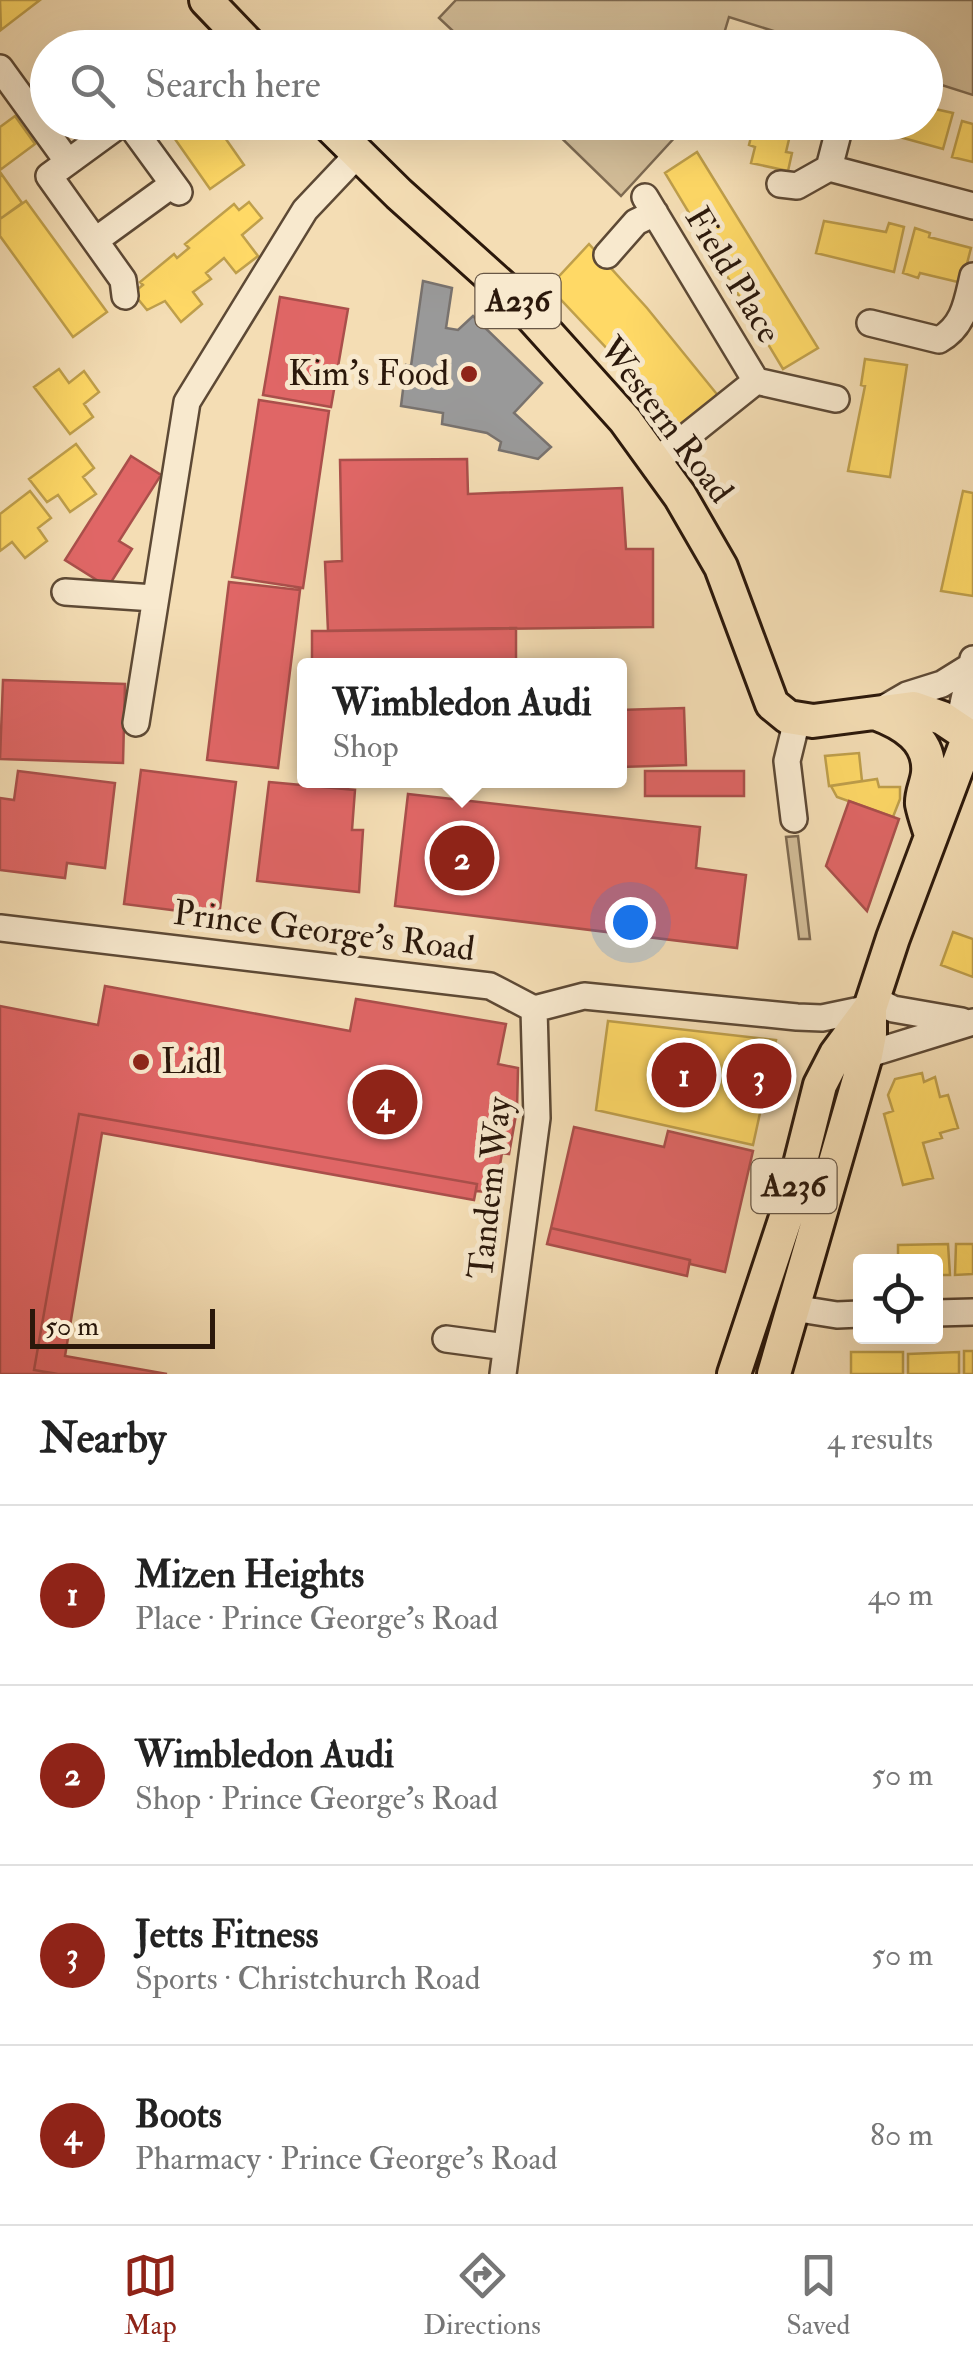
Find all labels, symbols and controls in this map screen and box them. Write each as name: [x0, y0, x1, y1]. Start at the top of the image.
search box: [30, 30, 943, 140]
icon: search: [65, 58, 120, 113]
text: Search here: [145, 61, 321, 109]
street label: Field Place: [675, 199, 791, 351]
road number: A236: [476, 274, 560, 328]
street label: Western Road: [589, 327, 743, 512]
place label: Kim's Food: [288, 352, 449, 396]
marker: Kim's Food: [458, 363, 480, 385]
popup: [297, 658, 627, 788]
text: Wimbledon Audi: [332, 679, 592, 727]
text: Shop: [332, 727, 399, 767]
pin: 2: [430, 820, 494, 896]
street label: Prince George's Road: [171, 891, 477, 971]
your location: [605, 897, 656, 948]
pin: 1: [652, 1038, 716, 1112]
pin: 3: [726, 1038, 792, 1114]
place label: Lidl: [161, 1040, 222, 1084]
marker: Lidl: [130, 1051, 152, 1073]
pin: 4: [352, 1064, 418, 1140]
street label: Tandem Way: [459, 1094, 521, 1281]
road number: A236: [752, 1159, 836, 1213]
map controls: [853, 1254, 943, 1344]
button: locate: [853, 1254, 943, 1344]
scale bar: [30, 1304, 215, 1348]
text: 50 m: [45, 1309, 99, 1344]
text: Nearby: [40, 1413, 166, 1465]
text: 4 results: [827, 1419, 933, 1459]
text: Mizen Heights: [135, 1551, 364, 1599]
text: 1: [67, 1575, 78, 1615]
text: 40 m: [868, 1575, 933, 1615]
text: Place · Prince George's Road: [135, 1599, 498, 1639]
text: Wimbledon Audi: [135, 1731, 394, 1779]
text: 2: [64, 1755, 81, 1795]
text: 50 m: [871, 1755, 933, 1795]
text: Shop · Prince George's Road: [135, 1779, 498, 1819]
text: Jetts Fitness: [135, 1911, 319, 1959]
text: 3: [66, 1935, 79, 1975]
text: 50 m: [871, 1935, 933, 1975]
text: Sports · Christchurch Road: [135, 1959, 480, 1999]
text: Boots: [135, 2091, 222, 2139]
text: 4: [64, 2115, 81, 2155]
text: 80 m: [870, 2115, 933, 2155]
text: Pharmacy · Prince George's Road: [135, 2139, 557, 2179]
tab: Map: [123, 2248, 178, 2343]
tab: Directions: [423, 2248, 541, 2343]
tab: Saved: [786, 2248, 850, 2343]

